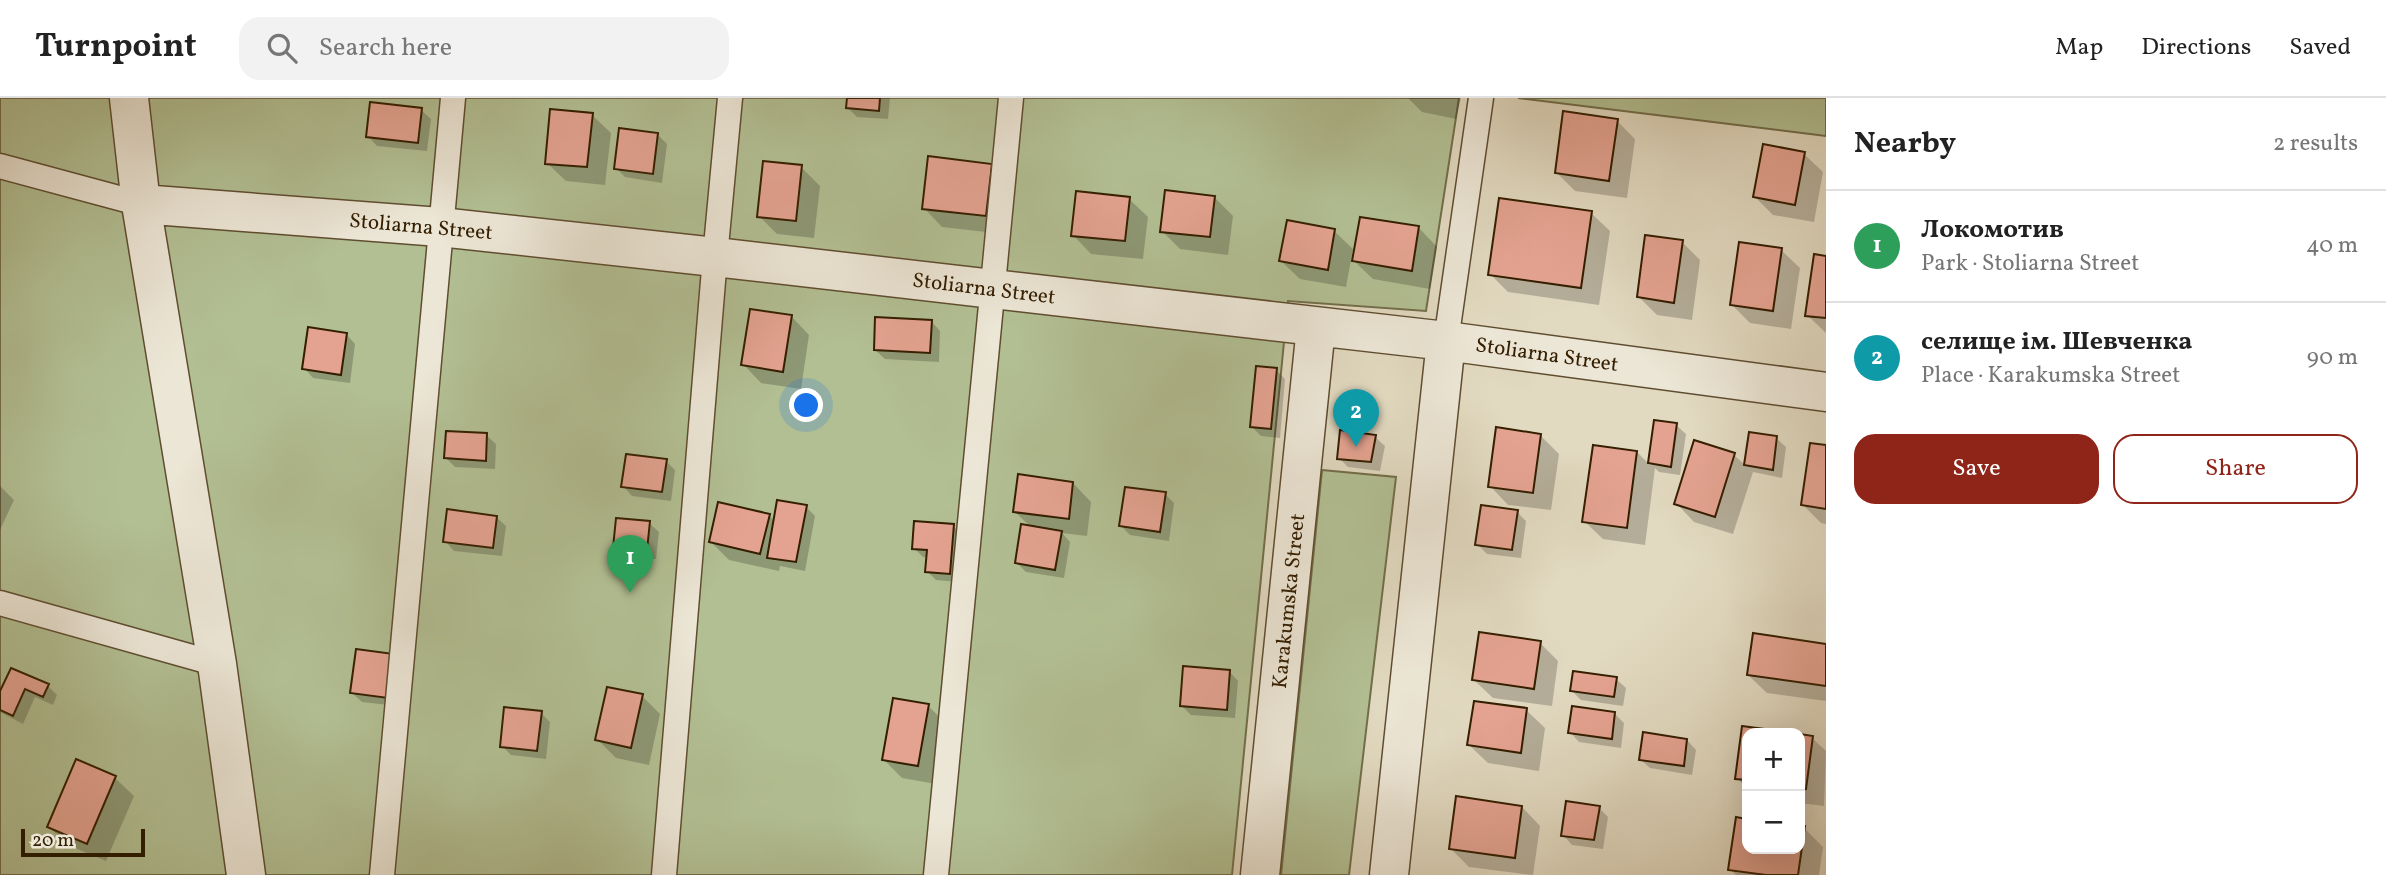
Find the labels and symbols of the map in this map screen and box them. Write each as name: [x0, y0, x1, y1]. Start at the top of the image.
street label: Stoliarna Street: [348, 207, 494, 248]
street label: Stoliarna Street: [911, 266, 1057, 313]
street label: Stoliarna Street: [1474, 331, 1620, 380]
your location: [789, 388, 823, 422]
pin: 2: [1333, 389, 1379, 447]
street label: Karakumska Street: [1266, 512, 1313, 690]
pin: 1: [607, 535, 653, 593]
scale bar: [21, 826, 145, 858]

